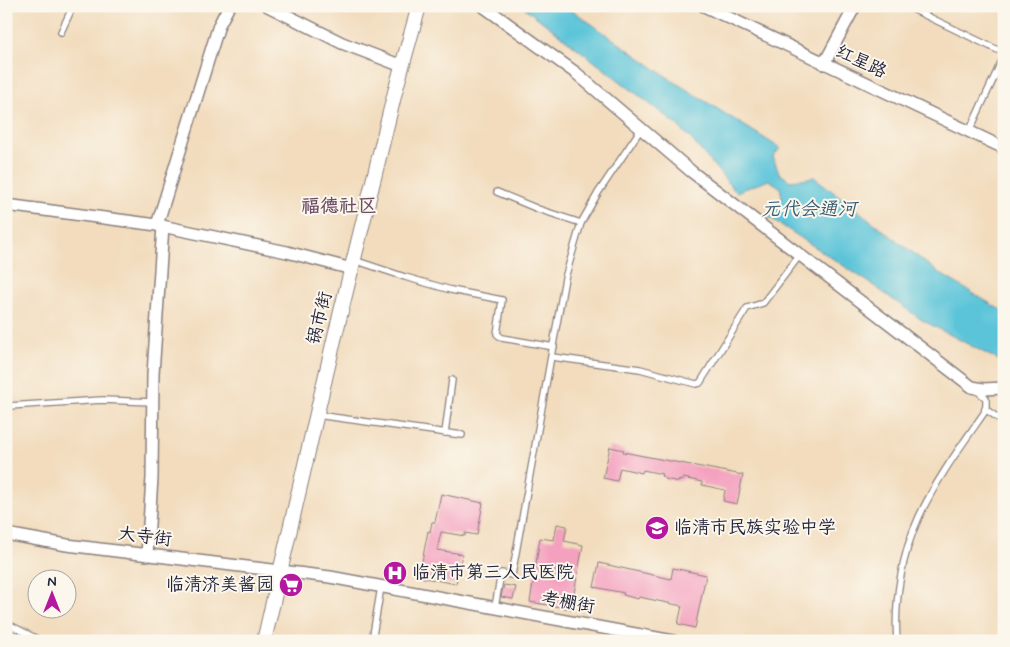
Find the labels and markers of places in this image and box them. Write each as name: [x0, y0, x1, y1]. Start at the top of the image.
school or university icon: 临清市民族实验中学: [644, 515, 670, 541]
place label: 临清市民族实验中学: [674, 516, 836, 540]
hospital icon: 临清市第三人民医院: [382, 560, 408, 586]
place label: 临清市第三人民医院: [412, 561, 574, 585]
supermarket icon: 临清济美酱园: [278, 572, 304, 598]
place label: 临清济美酱园: [166, 573, 274, 597]

